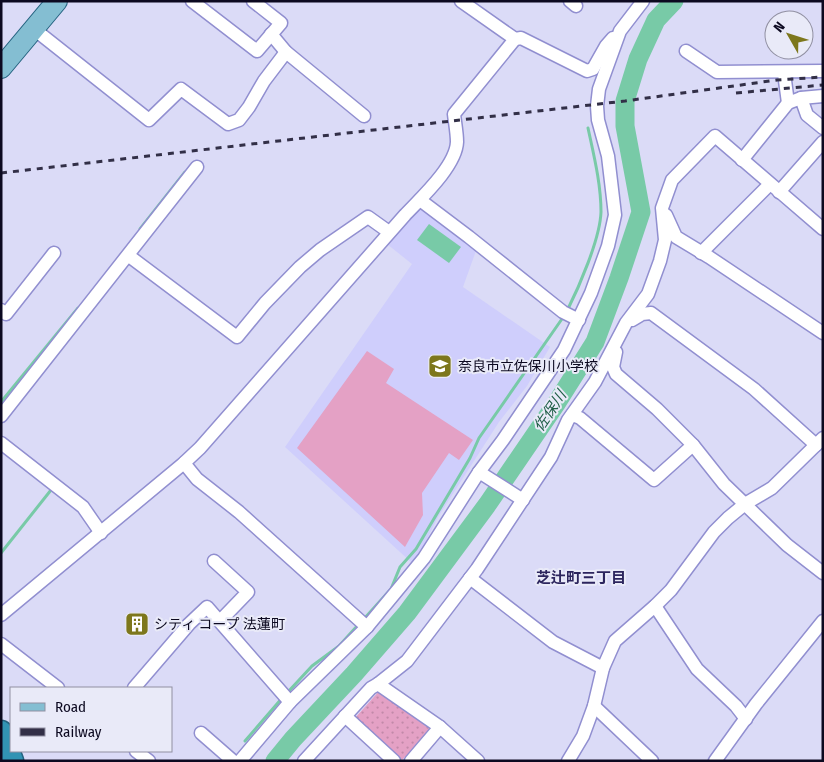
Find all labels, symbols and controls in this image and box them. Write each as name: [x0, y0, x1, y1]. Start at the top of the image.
north arrow: [764, 10, 814, 60]
text: N: [770, 19, 789, 36]
school or university icon: 奈良市立佐保川小学校: [427, 353, 453, 379]
place label: 奈良市立佐保川小学校: [458, 358, 598, 375]
water label: 佐保川: [530, 386, 571, 435]
district label: 芝辻町三丁目: [536, 569, 626, 587]
building icon: シティ コープ 法蓮町: [124, 611, 150, 637]
place label: シティ コープ 法蓮町: [154, 616, 285, 633]
legend: [10, 687, 172, 752]
text: Road: [55, 698, 86, 716]
text: Railway: [55, 723, 102, 741]

